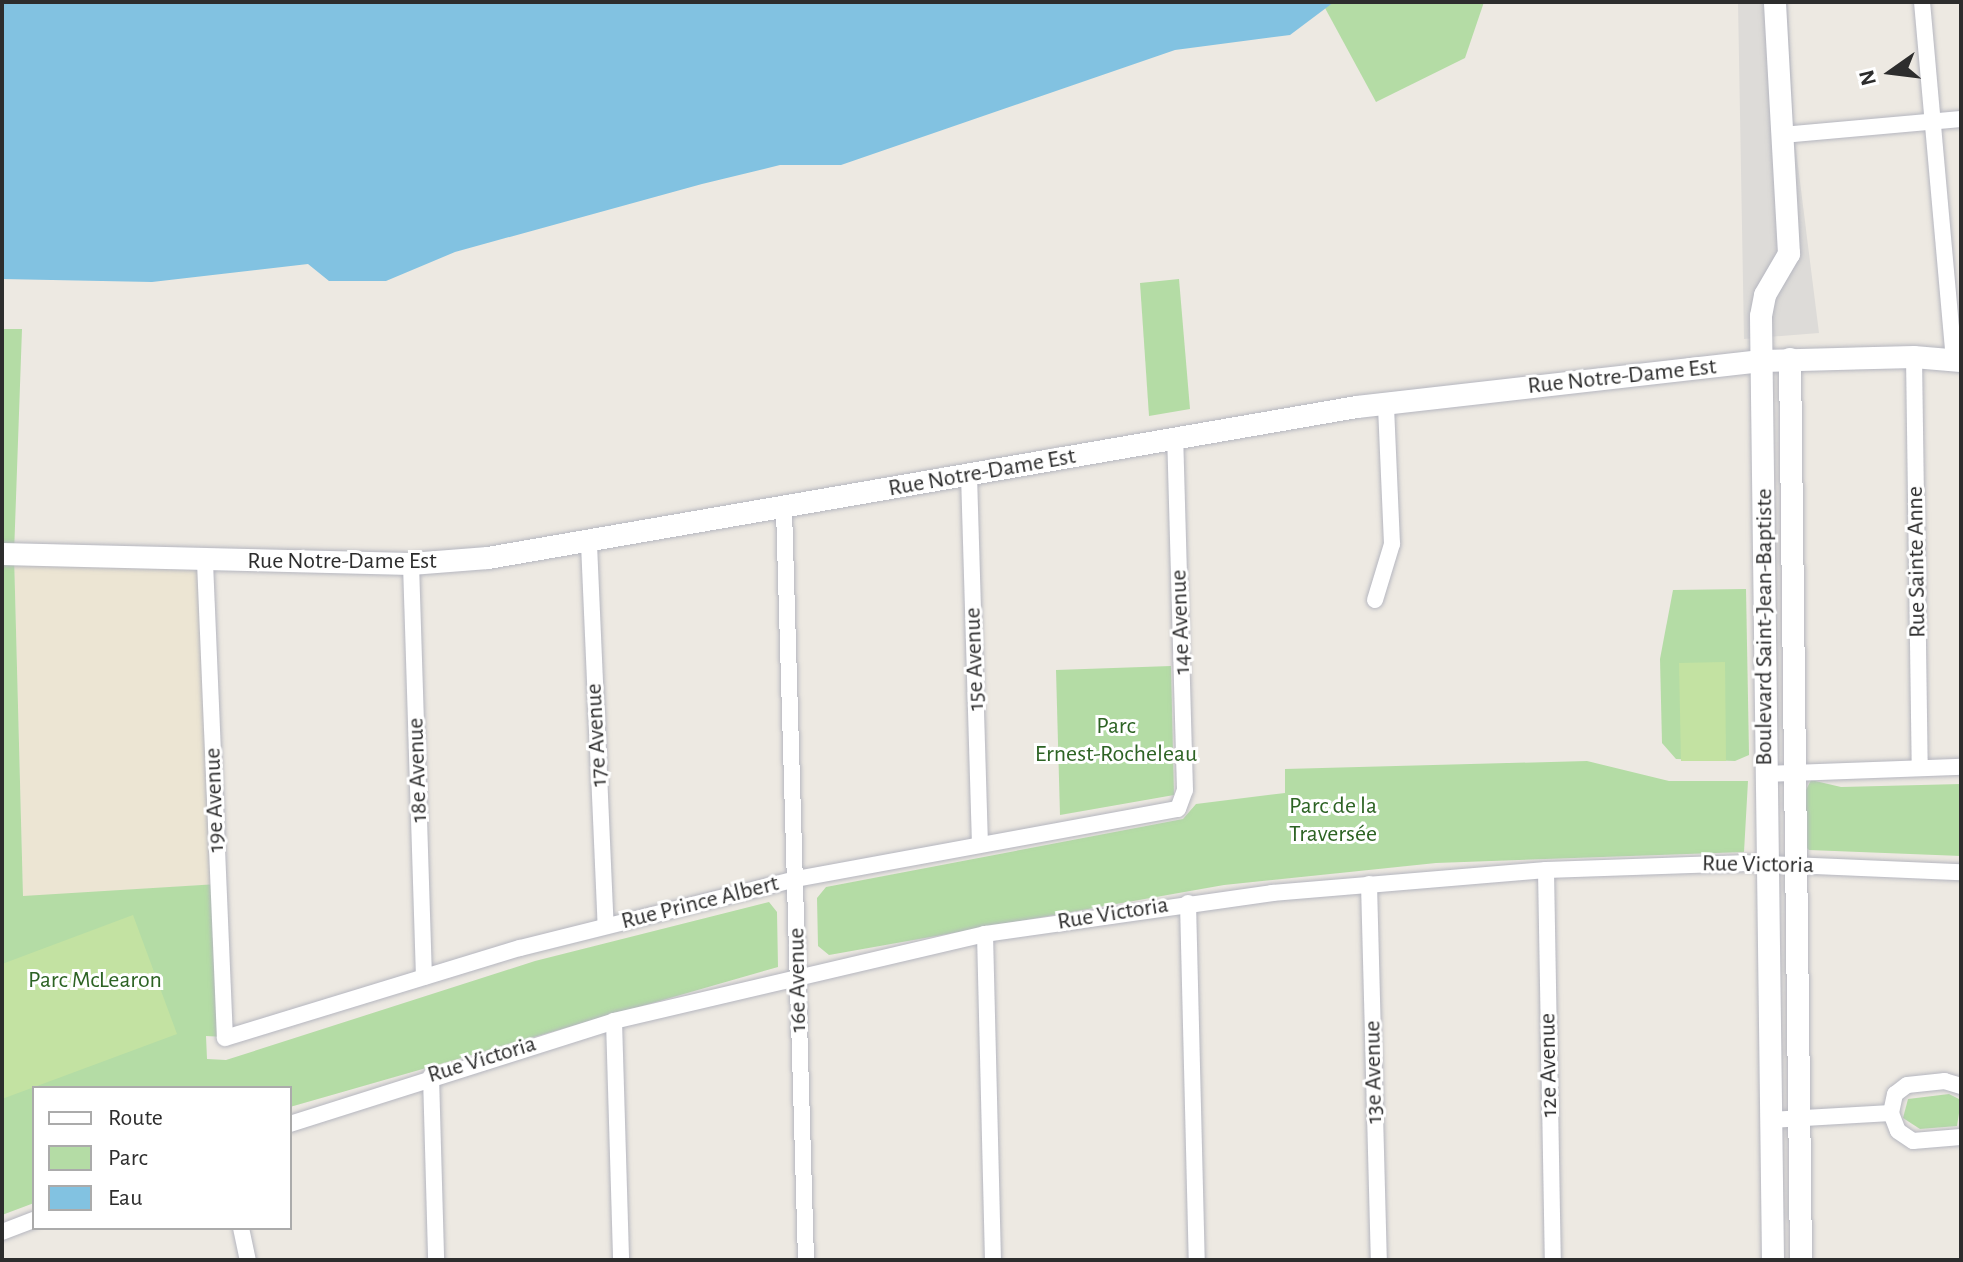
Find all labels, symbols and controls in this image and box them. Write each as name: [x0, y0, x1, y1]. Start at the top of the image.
north arrow: [1851, 32, 1931, 112]
text: N: [1855, 68, 1880, 88]
street label: Rue Notre-Dame Est: [1526, 353, 1718, 401]
street label: Rue Notre-Dame Est: [886, 442, 1078, 504]
street label: Rue Sainte Anne: [1901, 486, 1933, 638]
street label: Boulevard Saint-Jean-Baptiste: [1751, 488, 1779, 766]
street label: Rue Notre-Dame Est: [247, 548, 437, 576]
street label: 14e Avenue: [1165, 569, 1197, 675]
street label: 15e Avenue: [959, 607, 991, 711]
street label: 17e Avenue: [580, 683, 614, 787]
park label: Parc Ernest-Rocheleau: [1035, 713, 1197, 769]
street label: 18e Avenue: [402, 717, 434, 823]
street label: 19e Avenue: [199, 747, 231, 853]
park label: Parc de la Traversée: [1289, 793, 1377, 849]
street label: Rue Victoria: [1702, 850, 1814, 880]
street label: Rue Prince Albert: [618, 870, 782, 936]
street label: Rue Victoria: [1055, 891, 1171, 937]
street label: 16e Avenue: [783, 927, 813, 1033]
park label: Parc McLearon: [28, 967, 162, 995]
street label: 12e Avenue: [1534, 1013, 1564, 1117]
street label: 13e Avenue: [1359, 1020, 1389, 1124]
street label: Rue Victoria: [424, 1030, 540, 1090]
legend: [32, 1086, 292, 1230]
text: Route: [108, 1106, 163, 1130]
text: Parc: [108, 1146, 148, 1170]
text: Eau: [108, 1186, 142, 1210]

